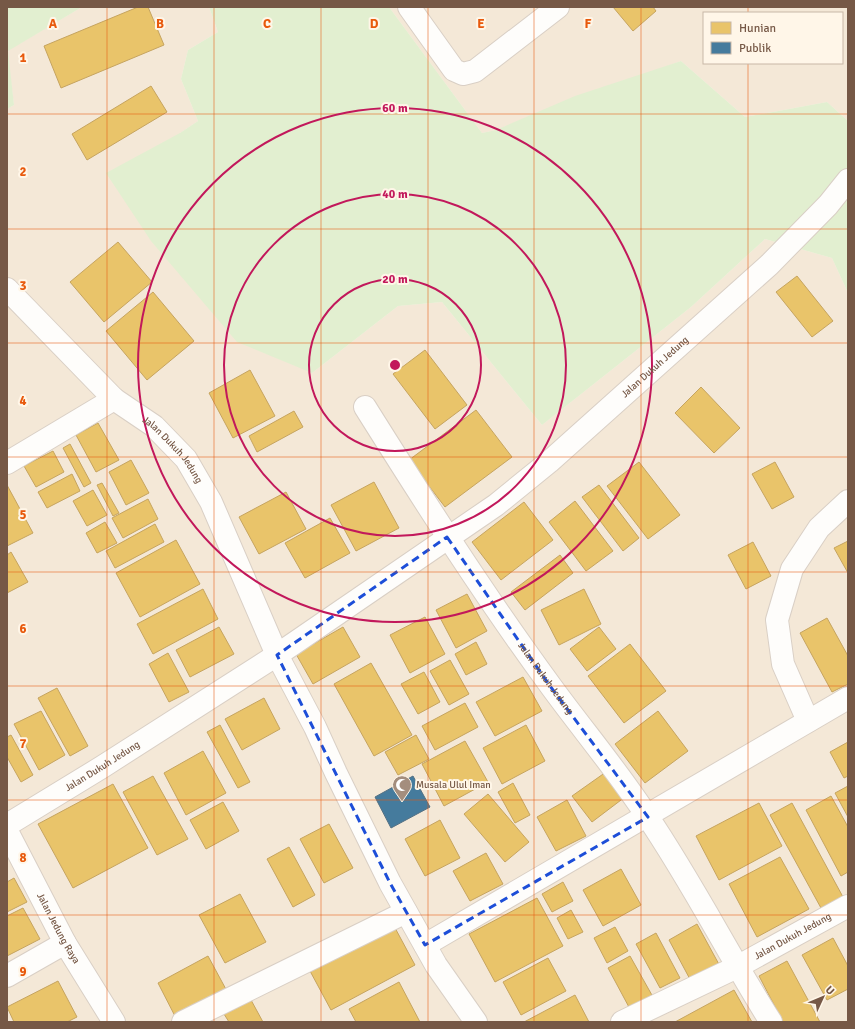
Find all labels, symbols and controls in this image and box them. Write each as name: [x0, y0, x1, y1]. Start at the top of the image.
legend: [703, 12, 843, 64]
text: A: [49, 16, 58, 32]
text: B: [156, 16, 164, 32]
text: C: [263, 16, 271, 32]
text: D: [370, 16, 379, 32]
text: E: [477, 16, 485, 32]
text: F: [585, 16, 592, 32]
text: Hunian: [739, 21, 776, 36]
text: Publik: [739, 41, 771, 56]
text: 1: [19, 50, 27, 66]
text: 60 m: [382, 101, 408, 116]
text: 2: [19, 164, 27, 180]
text: 40 m: [382, 187, 408, 202]
text: 20 m: [382, 272, 408, 287]
text: 3: [19, 278, 27, 294]
street label: Jalan Dukuh Jedung: [619, 334, 691, 400]
centre of rings: [388, 358, 402, 372]
text: 4: [19, 393, 27, 409]
street label: Jalan Dukuh Jedung: [140, 414, 205, 486]
text: 5: [19, 507, 27, 523]
text: 6: [19, 621, 27, 637]
street label: Jalan Dukuh Jedung: [515, 640, 576, 717]
text: 7: [19, 736, 27, 752]
street label: Jalan Dukuh Jedung: [63, 738, 142, 794]
mosque icon: Musala Ulul Iman: [391, 774, 413, 802]
place label: Musala Ulul Iman: [416, 779, 491, 791]
text: 8: [19, 850, 27, 866]
street label: Jalan Jedung Raya: [34, 891, 82, 966]
street label: Jalan Dukuh Jedung: [752, 910, 833, 962]
text: 9: [19, 964, 27, 980]
north arrow: [803, 977, 843, 1017]
text: U: [823, 983, 837, 998]

